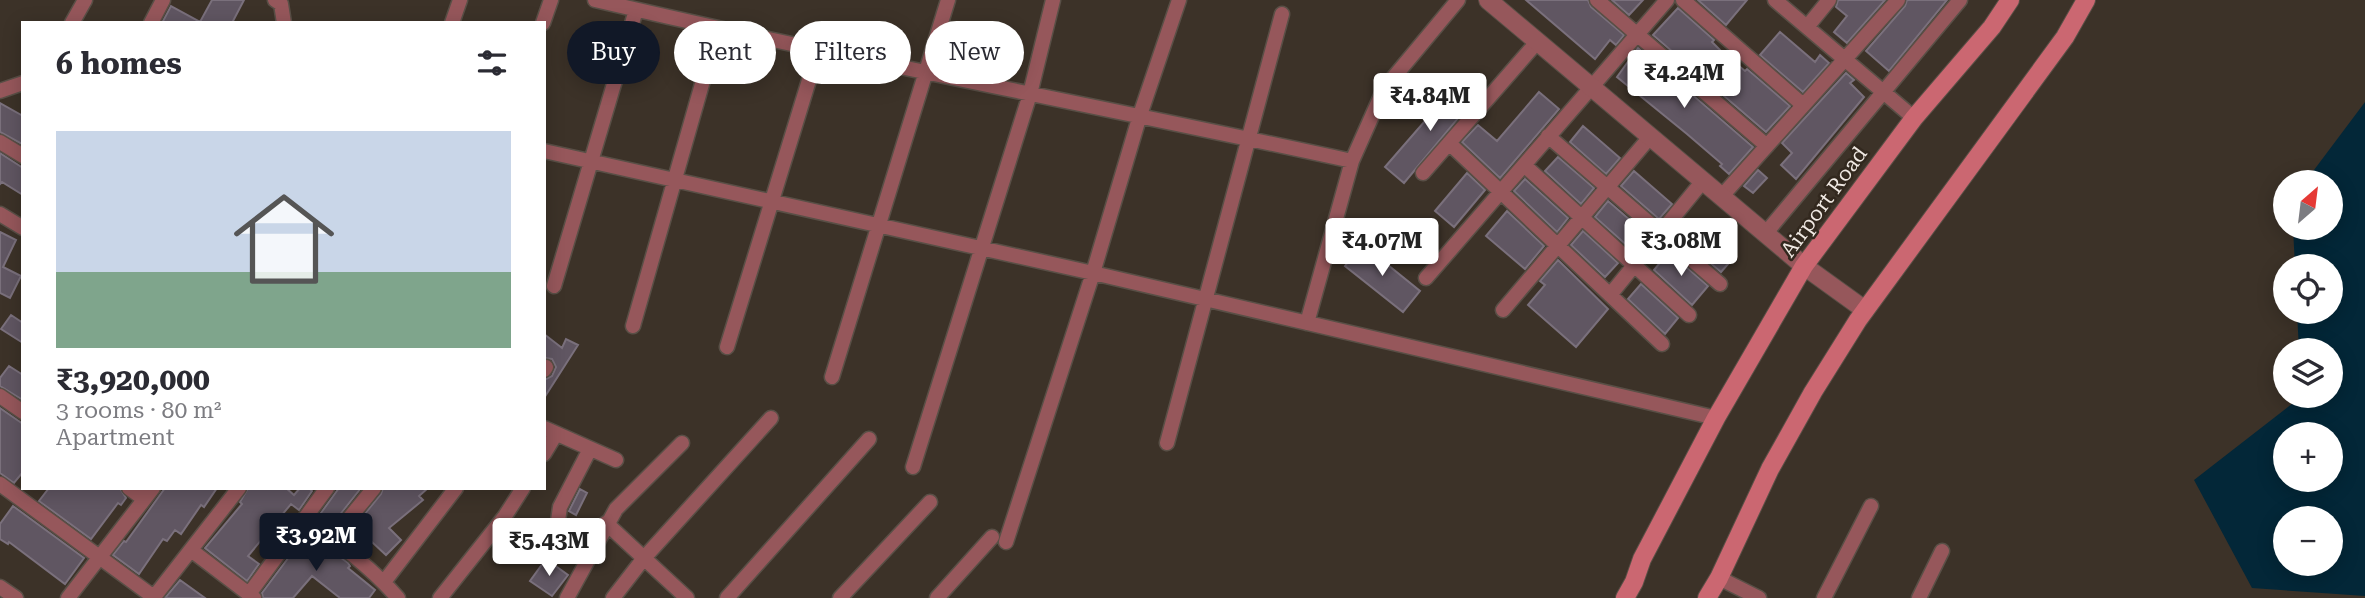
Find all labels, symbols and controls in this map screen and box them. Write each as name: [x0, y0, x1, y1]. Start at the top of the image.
chip: Buy: [567, 21, 660, 84]
chip: Rent: [674, 21, 776, 84]
chip: Filters: [790, 21, 911, 84]
chip: New: [925, 21, 1024, 84]
icon: filters: [473, 44, 511, 82]
text: 6 homes: [56, 46, 182, 81]
pin: ₹4.24M: [1627, 50, 1741, 110]
text: ₹4.24M: [1644, 59, 1724, 86]
pin: ₹4.84M: [1373, 74, 1487, 133]
text: ₹4.84M: [1390, 82, 1470, 109]
street label: Airport Road: [1776, 142, 1872, 262]
north arrow: [2273, 170, 2343, 240]
map controls: [2273, 170, 2343, 576]
icon: home: [221, 176, 347, 302]
pin: ₹4.07M: [1325, 218, 1439, 278]
pin: ₹3.08M: [1624, 218, 1738, 278]
text: ₹4.07M: [1342, 227, 1422, 254]
text: ₹3.08M: [1641, 227, 1721, 254]
button: locate: [2273, 254, 2343, 324]
button: layers: [2273, 338, 2343, 408]
text: ₹3,920,000: [56, 362, 210, 397]
text: 3 rooms · 80 m²: [56, 397, 222, 424]
button: +: [2273, 422, 2343, 492]
text: Apartment: [56, 424, 175, 451]
button: −: [2273, 506, 2343, 576]
pin: ₹3.92M: [259, 514, 373, 573]
pin: ₹5.43M: [492, 518, 606, 578]
text: ₹3.92M: [276, 522, 356, 549]
text: ₹5.43M: [509, 527, 589, 554]

